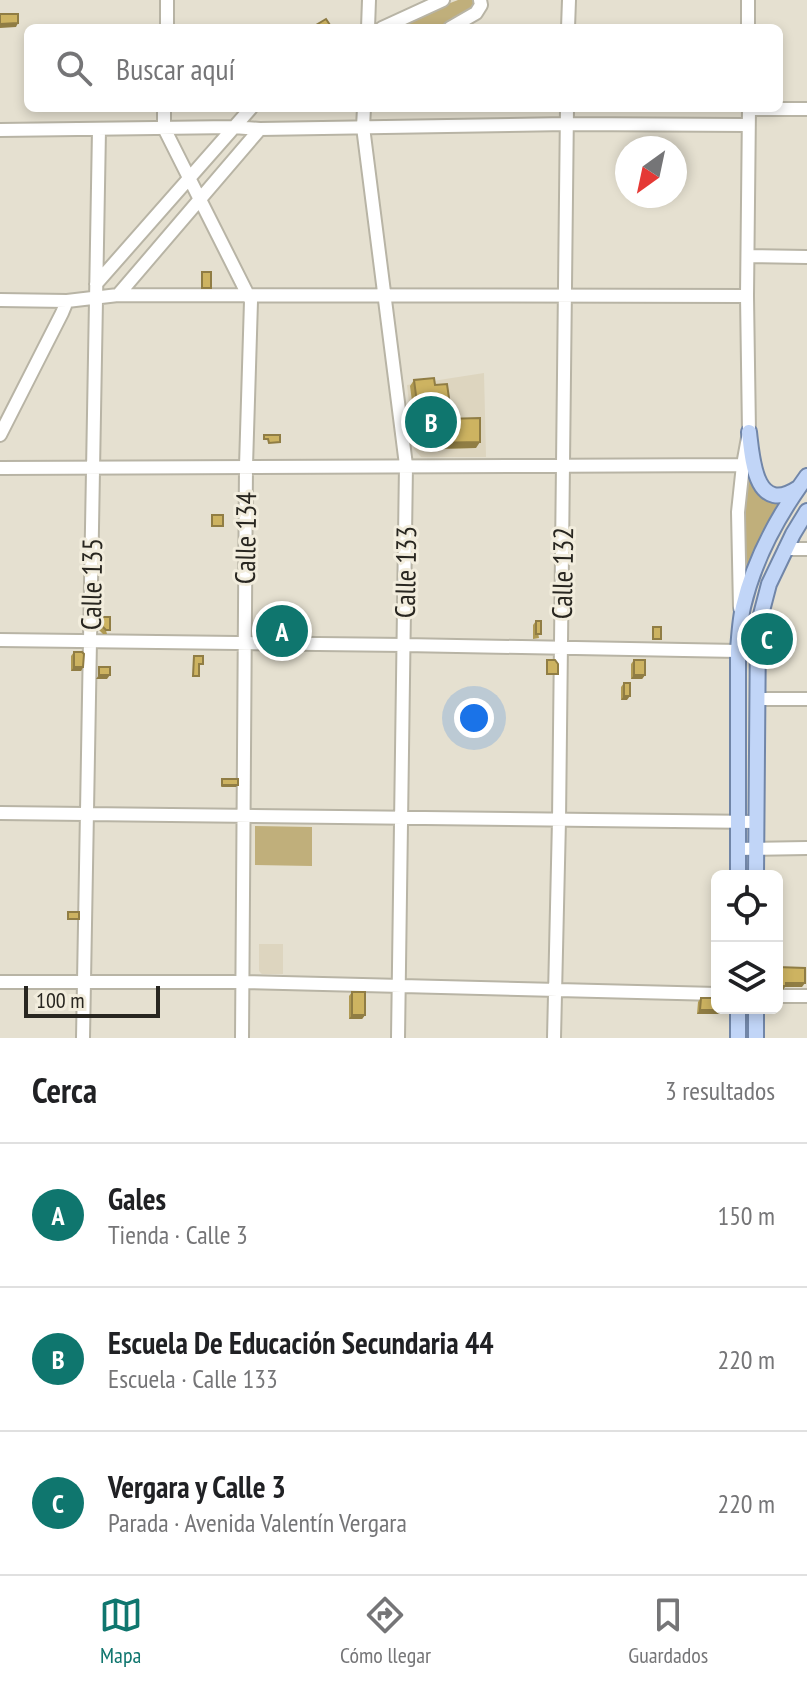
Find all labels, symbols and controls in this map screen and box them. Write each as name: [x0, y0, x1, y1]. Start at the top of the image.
search box: [24, 24, 783, 112]
icon: search: [52, 46, 96, 90]
text: Buscar aquí: [116, 49, 235, 88]
north arrow: [615, 136, 687, 208]
pin: B: [405, 392, 457, 452]
street label: Calle 134: [226, 491, 264, 584]
street label: Calle 133: [386, 526, 424, 618]
street label: Calle 132: [543, 527, 581, 619]
street label: Calle 135: [72, 538, 110, 630]
pin: A: [256, 601, 308, 661]
pin: C: [741, 609, 793, 669]
your location: [454, 698, 494, 738]
map controls: [711, 870, 783, 1014]
button: locate: [711, 870, 783, 942]
button: layers: [711, 942, 783, 1014]
scale bar: [24, 982, 160, 1018]
text: 100 m: [36, 986, 85, 1014]
text: Cerca: [32, 1068, 97, 1112]
text: 3 resultados: [665, 1074, 775, 1107]
text: Gales: [108, 1179, 166, 1218]
text: A: [51, 1199, 65, 1232]
text: 150 m: [717, 1199, 775, 1232]
text: Tienda · Calle 3: [108, 1218, 248, 1251]
text: Escuela De Educación Secundaria 44: [108, 1323, 494, 1362]
text: B: [52, 1343, 64, 1376]
text: 220 m: [717, 1343, 775, 1376]
text: Escuela · Calle 133: [108, 1362, 278, 1395]
text: Vergara y Calle 3: [108, 1467, 286, 1506]
text: C: [52, 1487, 64, 1520]
text: 220 m: [717, 1487, 775, 1520]
text: Parada · Avenida Valentín Vergara: [108, 1506, 407, 1539]
tab: Mapa: [99, 1593, 143, 1669]
tab: Cómo llegar: [340, 1593, 431, 1669]
tab: Guardados: [628, 1593, 708, 1669]

